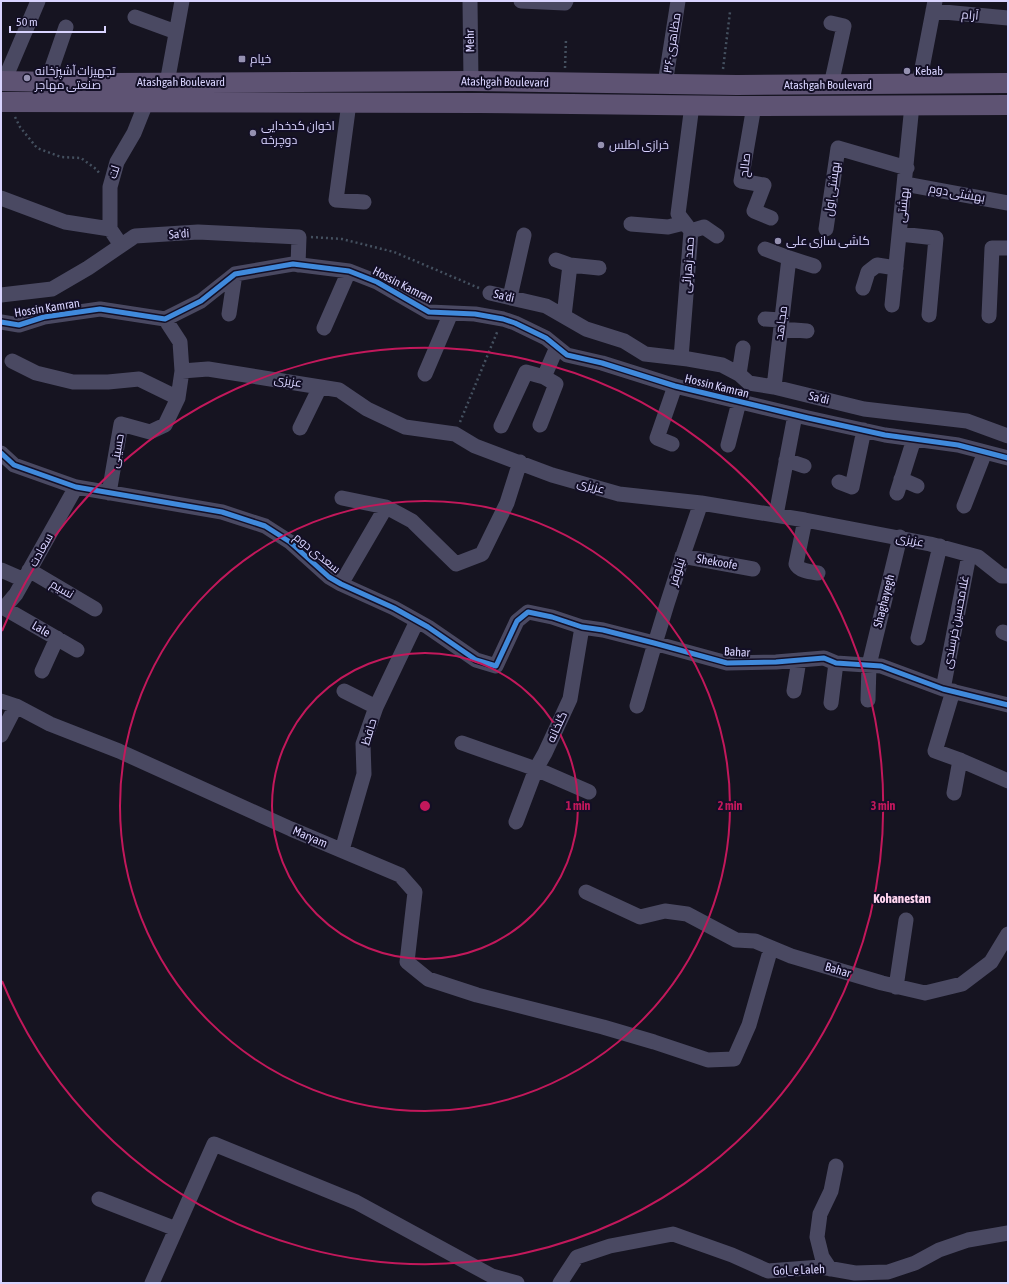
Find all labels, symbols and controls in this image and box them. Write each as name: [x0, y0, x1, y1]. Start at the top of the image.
street label: آرام: [961, 7, 980, 24]
scale bar: [10, 8, 105, 34]
street label: ۳۶-مظاهری: [660, 12, 684, 74]
text: 50 m: [16, 15, 38, 29]
street label: Mehr: [463, 29, 477, 53]
place label: خیام: [250, 52, 271, 67]
marker: خیام: [237, 54, 247, 64]
place label: تجهیزات آشپزخانه صنعتی مهاجر: [34, 64, 116, 92]
place label: Kebab: [915, 64, 943, 78]
marker: Kebab: [902, 66, 912, 76]
marker: تجهیزات آشپزخانه صنعتی مهاجر: [22, 73, 32, 83]
street label: Atashgah Boulevard: [461, 74, 549, 90]
street label: Atashgah Boulevard: [137, 75, 225, 89]
street label: Atashgah Boulevard: [784, 78, 872, 92]
place label: اخوان کدخدایی دوچرخه: [261, 119, 335, 149]
marker: اخوان کدخدایی دوچرخه: [248, 128, 258, 138]
place label: خرازی اطلس: [609, 138, 669, 152]
marker: خرازی اطلس: [596, 140, 606, 150]
street label: صالح: [737, 152, 754, 178]
street label: بهشتی اول: [821, 161, 843, 217]
street label: لت: [105, 164, 123, 180]
street label: بهشتی دوم: [928, 181, 986, 206]
street label: بهشتی: [894, 187, 912, 223]
street label: Sa'di: [168, 226, 190, 242]
place label: کاشی سازی علی: [786, 234, 870, 248]
street label: حمد زهرائی: [679, 236, 697, 294]
marker: کاشی سازی علی: [773, 236, 783, 246]
street label: Hossin Kamran: [370, 264, 436, 306]
street label: Sa'di: [492, 287, 516, 305]
street label: Hossin Kamran: [13, 296, 81, 320]
street label: مجاهد: [772, 305, 790, 341]
street label: Hossin Kamran: [683, 371, 751, 401]
street label: عزیزی: [273, 372, 303, 390]
street label: Sa'di: [807, 389, 831, 407]
street label: حسینی: [107, 433, 127, 469]
street label: عزیزی: [575, 475, 607, 497]
street label: سعدی دوم: [290, 530, 343, 577]
street label: عزیزی: [895, 530, 925, 550]
street label: سعادت: [26, 531, 56, 569]
street label: Shekoofe: [695, 552, 739, 572]
street label: نیلوفر: [666, 556, 688, 589]
street label: Shaghayegh: [871, 573, 897, 629]
street label: غلامحسین خرسندی: [940, 574, 972, 670]
street label: نسیم: [47, 577, 76, 602]
street label: Lale: [29, 618, 53, 640]
street label: Bahar: [724, 644, 751, 660]
street label: گلخانه: [544, 709, 570, 745]
street label: حافظ: [359, 717, 379, 747]
centre of rings: [418, 799, 432, 813]
text: 1 min: [566, 799, 590, 813]
text: 2 min: [718, 799, 742, 813]
text: 3 min: [871, 799, 895, 813]
street label: Maryam: [291, 823, 329, 851]
district label: Kohanestan: [873, 891, 931, 906]
street label: Bahar: [823, 959, 853, 981]
street label: Gol_e Laleh: [773, 1262, 825, 1278]

